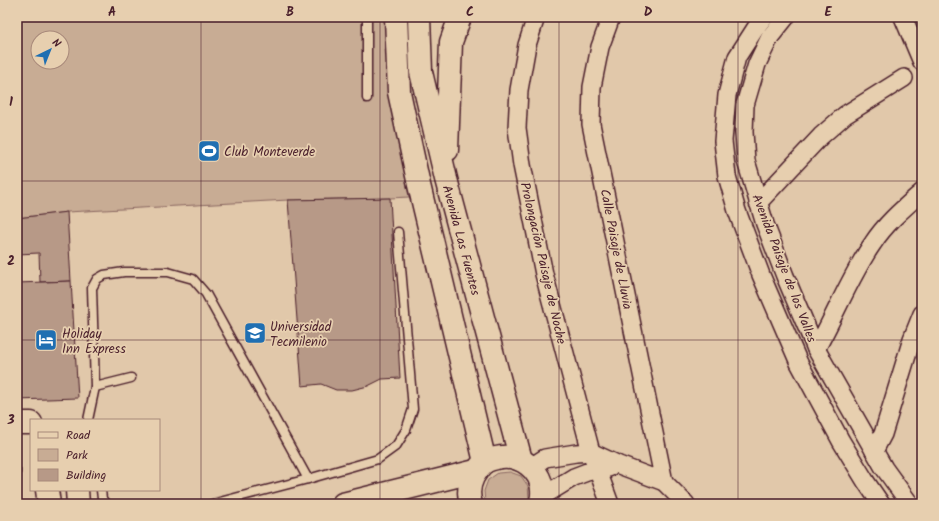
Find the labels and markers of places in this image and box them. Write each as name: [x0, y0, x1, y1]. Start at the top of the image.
sports icon: Club Monteverde: [196, 138, 222, 164]
place label: Club Monteverde: [224, 142, 315, 163]
place label: Universidad Tecmilenio: [270, 317, 332, 353]
school or university icon: Universidad Tecmilenio: [242, 320, 268, 346]
place label: Holiday Inn Express: [62, 324, 126, 360]
hotel icon: Holiday Inn Express: [33, 327, 59, 353]

